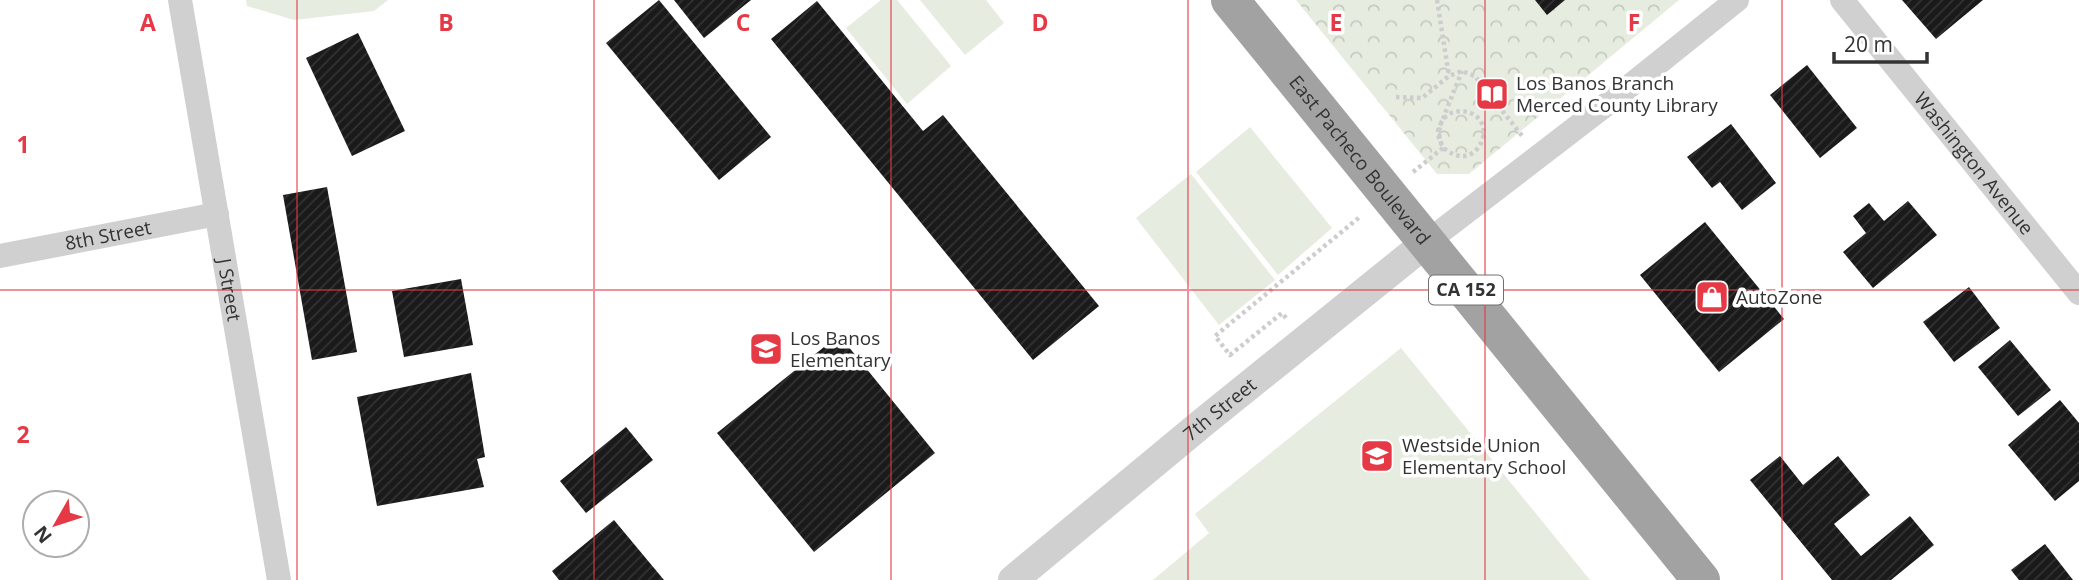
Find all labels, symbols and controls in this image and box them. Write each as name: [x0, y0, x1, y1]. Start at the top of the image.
text: A: [140, 6, 156, 38]
text: B: [438, 6, 454, 38]
text: C: [736, 6, 750, 38]
text: D: [1031, 6, 1049, 38]
text: E: [1330, 6, 1342, 38]
text: F: [1628, 6, 1640, 38]
scale bar: [1834, 21, 1927, 65]
text: 20 m: [1844, 30, 1893, 58]
street label: East Pacheco Boulevard: [1283, 70, 1436, 250]
place label: Los Banos Branch Merced County Library: [1516, 70, 1718, 118]
library icon: Los Banos Branch Merced County Library: [1473, 75, 1511, 113]
street label: Washington Avenue: [1908, 86, 2040, 240]
text: 1: [16, 128, 30, 160]
street label: 8th Street: [63, 214, 154, 256]
street label: J Street: [211, 255, 248, 323]
road number: CA 152: [1429, 276, 1503, 304]
shop icon: AutoZone: [1693, 278, 1731, 316]
place label: AutoZone: [1736, 284, 1823, 310]
place label: Los Banos Elementary: [790, 325, 891, 373]
school or university icon: Los Banos Elementary: [747, 330, 785, 368]
street label: 7th Street: [1177, 371, 1262, 447]
text: 2: [16, 418, 30, 450]
place label: Westside Union Elementary School: [1402, 432, 1566, 480]
school or university icon: Westside Union Elementary School: [1358, 437, 1396, 475]
north arrow: [21, 489, 91, 559]
text: N: [28, 521, 58, 549]

